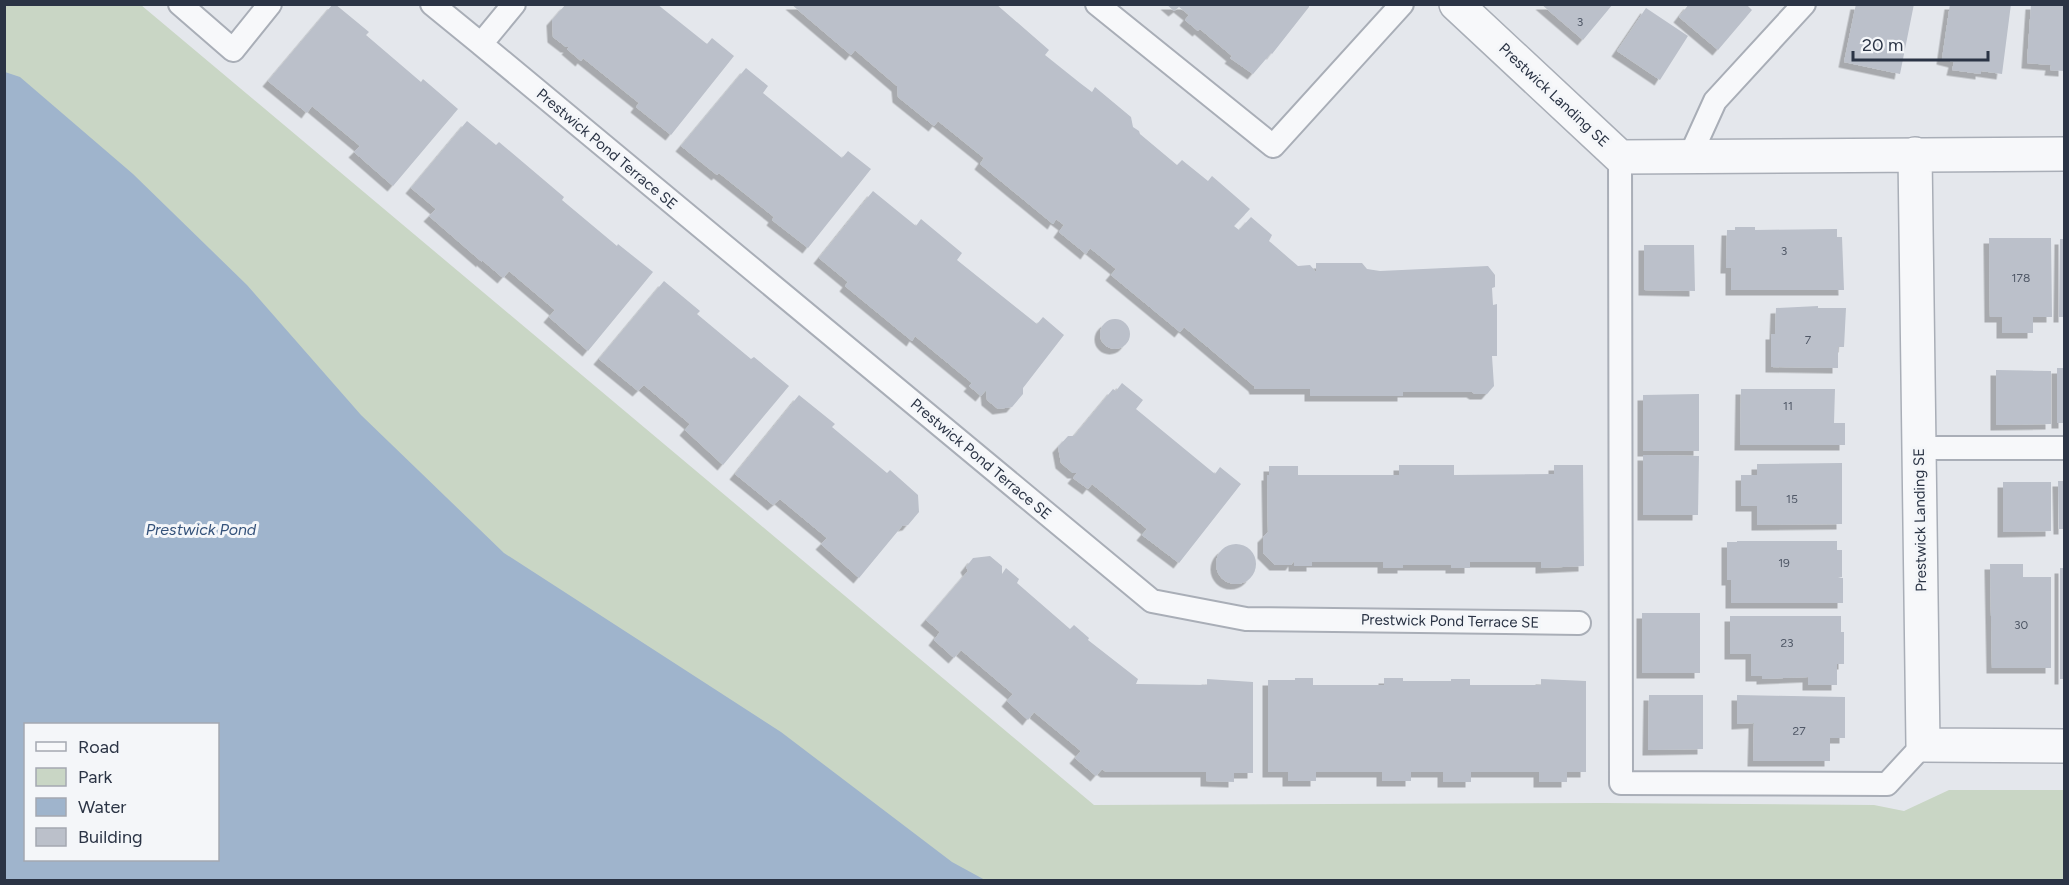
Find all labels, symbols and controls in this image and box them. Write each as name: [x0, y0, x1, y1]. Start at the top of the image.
house number: 3: [1577, 15, 1583, 29]
scale bar: [1853, 24, 1988, 62]
text: 20 m: [1862, 34, 1903, 56]
street label: Prestwick Landing SE: [1495, 39, 1613, 151]
street label: Prestwick Pond Terrace SE: [533, 85, 681, 213]
house number: 3: [1781, 244, 1787, 258]
house number: 178: [2012, 271, 2030, 285]
house number: 7: [1805, 333, 1812, 347]
street label: Prestwick Pond Terrace SE: [907, 395, 1055, 523]
house number: 11: [1783, 399, 1793, 413]
street label: Prestwick Landing SE: [1910, 448, 1930, 592]
house number: 15: [1786, 492, 1798, 506]
water label: Prestwick Pond: [146, 520, 257, 539]
house number: 19: [1778, 556, 1790, 570]
street label: Prestwick Pond Terrace SE: [1361, 610, 1539, 632]
house number: 30: [2014, 618, 2028, 632]
house number: 23: [1780, 636, 1794, 650]
legend: [24, 723, 219, 861]
house number: 27: [1792, 724, 1806, 738]
text: Road: [78, 736, 119, 758]
text: Park: [78, 766, 113, 788]
text: Water: [78, 796, 126, 818]
text: Building: [78, 826, 143, 848]

